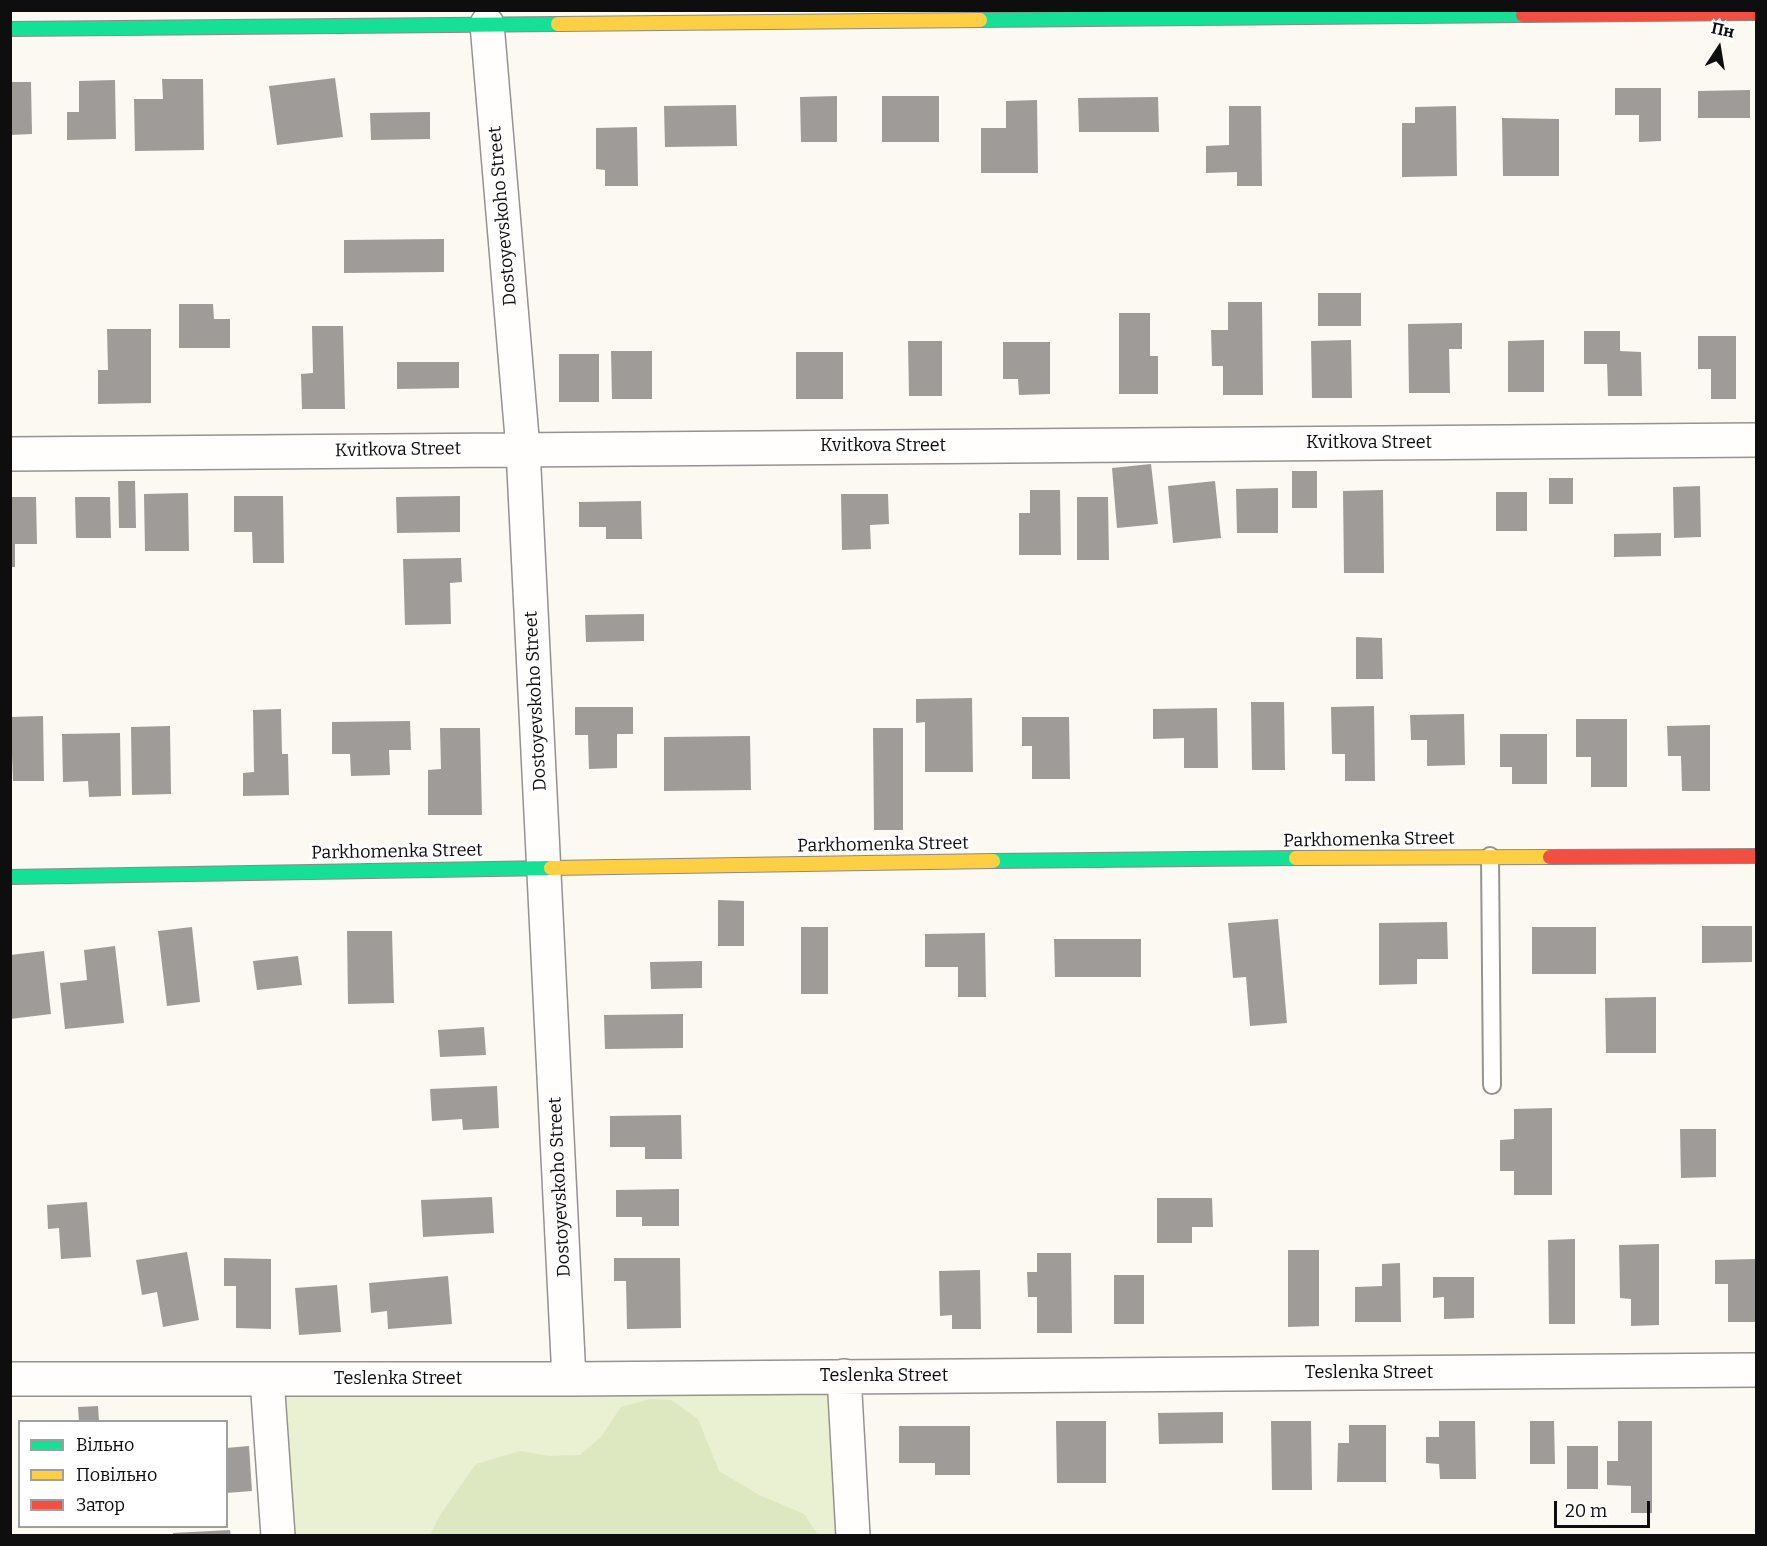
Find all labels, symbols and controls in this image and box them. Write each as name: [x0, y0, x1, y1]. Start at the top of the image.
north arrow: [1689, 18, 1749, 78]
text: Пн: [1710, 18, 1736, 42]
street label: Dostoyevskoho Street: [484, 125, 522, 307]
street label: Kvitkova Street: [1306, 432, 1432, 454]
street label: Kvitkova Street: [820, 435, 946, 457]
street label: Kvitkova Street: [335, 438, 461, 462]
street label: Dostoyevskoho Street: [520, 610, 552, 792]
street label: Parkhomenka Street: [1283, 828, 1455, 852]
street label: Parkhomenka Street: [797, 833, 969, 857]
street label: Parkhomenka Street: [311, 840, 483, 864]
street label: Dostoyevskoho Street: [544, 1096, 576, 1278]
street label: Teslenka Street: [1305, 1362, 1433, 1384]
street label: Teslenka Street: [820, 1365, 948, 1387]
street label: Teslenka Street: [334, 1368, 462, 1390]
legend: [18, 1420, 228, 1528]
text: Вільно: [76, 1434, 134, 1456]
text: Повільно: [76, 1464, 157, 1486]
scale bar: [1557, 1489, 1653, 1527]
text: Затор: [76, 1494, 125, 1516]
text: 20 m: [1565, 1500, 1607, 1522]

